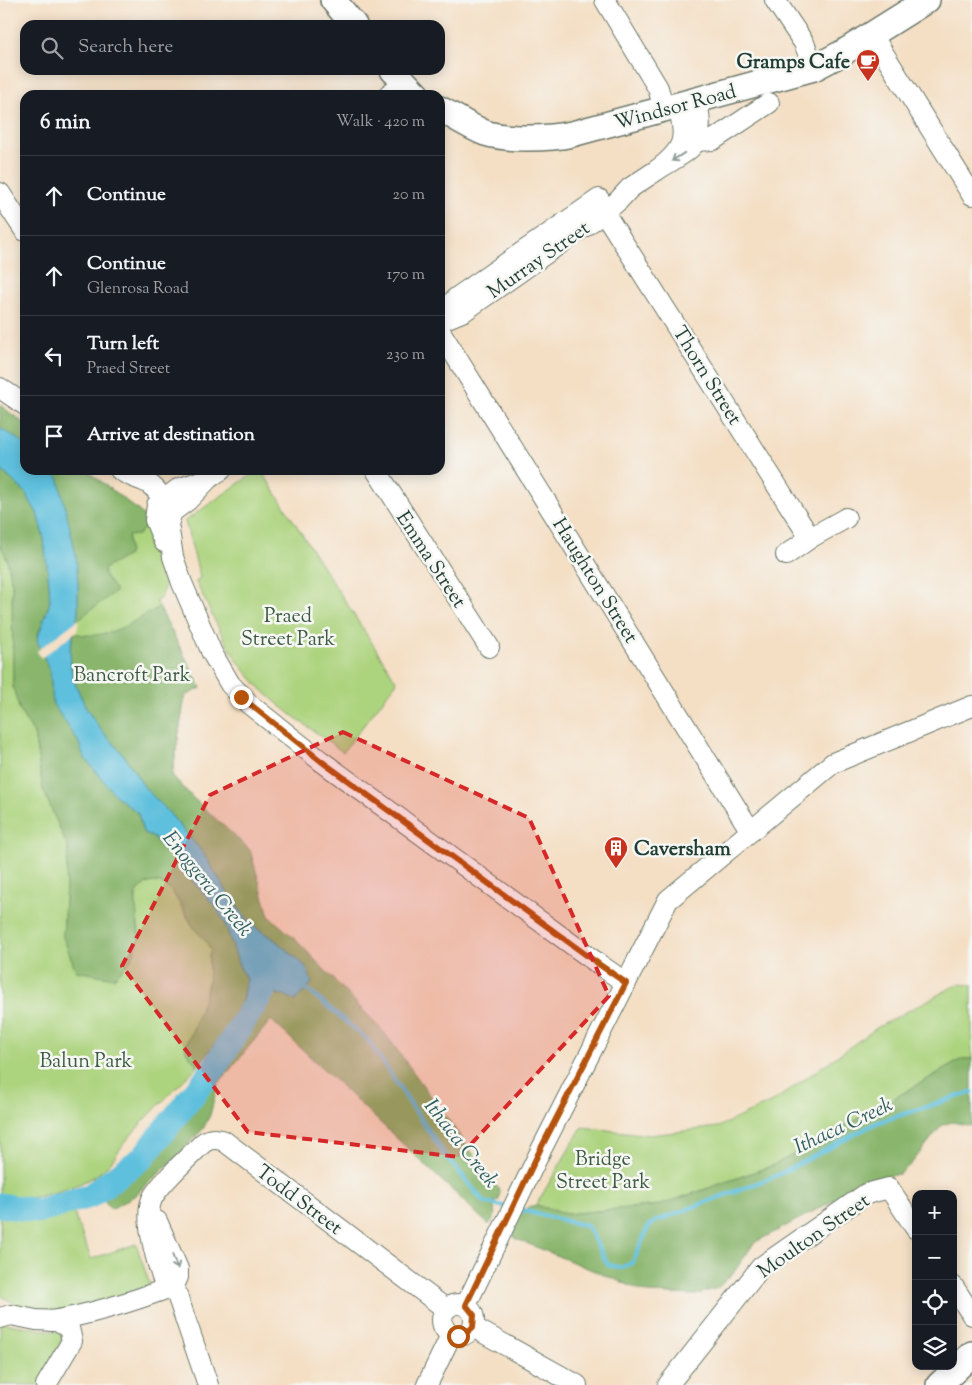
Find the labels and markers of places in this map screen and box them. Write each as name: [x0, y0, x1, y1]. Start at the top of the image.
cafe icon: Gramps Cafe: [855, 48, 881, 82]
place label: Gramps Cafe: [736, 49, 850, 78]
building icon: Caversham: [603, 835, 629, 869]
place label: Caversham: [634, 836, 731, 865]

